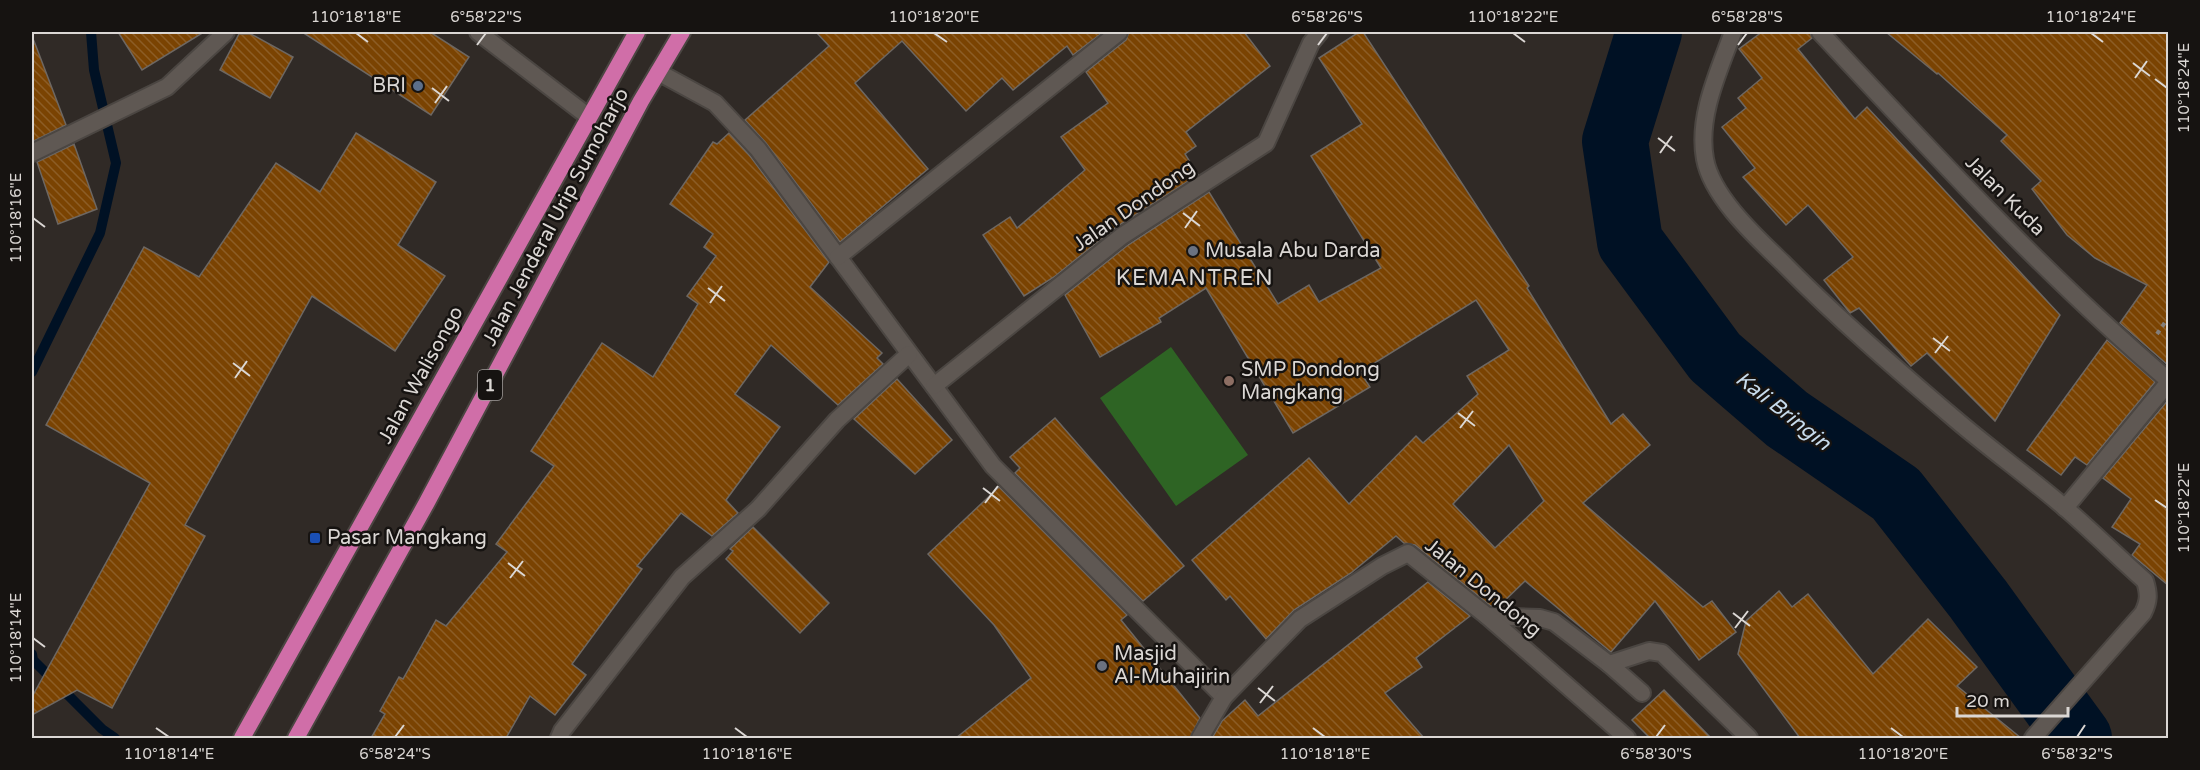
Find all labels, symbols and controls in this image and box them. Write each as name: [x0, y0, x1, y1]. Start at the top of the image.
text: 110°18'18"E: [311, 8, 401, 26]
text: 6°58'22"S: [450, 8, 522, 26]
text: 110°18'20"E: [889, 8, 979, 26]
text: 6°58'26"S: [1291, 8, 1363, 26]
text: 110°18'22"E: [1468, 8, 1558, 26]
text: 6°58'28"S: [1711, 8, 1783, 26]
text: 110°18'24"E: [2046, 8, 2136, 26]
text: 110°18'24"E: [2175, 43, 2193, 133]
place label: BRI: [372, 74, 406, 98]
marker: BRI: [411, 79, 425, 93]
street label: Jalan Jenderal Urip Sumoharjo: [478, 84, 634, 350]
street label: Jalan Kuda: [1960, 151, 2050, 241]
street label: Jalan Dondong: [1069, 155, 1199, 257]
text: 110°18'16"E: [7, 173, 25, 263]
place label: Musala Abu Darda: [1205, 239, 1381, 263]
marker: Musala Abu Darda: [1186, 244, 1200, 258]
district label: KEMANTREN: [1116, 265, 1274, 291]
street label: Jalan Walisongo: [373, 302, 469, 448]
place label: SMP Dondong Mangkang: [1241, 358, 1380, 405]
water label: Kali Bringin: [1731, 366, 1836, 457]
road number: 1: [478, 370, 502, 400]
marker: SMP Dondong Mangkang: [1222, 374, 1236, 388]
text: 110°18'22"E: [2175, 463, 2193, 553]
place label: Pasar Mangkang: [327, 526, 487, 550]
marker: Pasar Mangkang: [308, 531, 322, 545]
street label: Jalan Dondong: [1420, 534, 1546, 642]
text: 110°18'14"E: [7, 593, 25, 683]
place label: Masjid Al-Muhajirin: [1114, 642, 1230, 689]
marker: Masjid Al-Muhajirin: [1095, 659, 1109, 673]
scale bar: [1957, 680, 2068, 718]
text: 20 m: [1966, 690, 2010, 712]
text: 110°18'14"E: [124, 745, 214, 763]
text: 6°58'24"S: [359, 745, 431, 763]
text: 110°18'16"E: [702, 745, 792, 763]
text: 110°18'18"E: [1280, 745, 1370, 763]
text: 6°58'30"S: [1620, 745, 1692, 763]
text: 110°18'20"E: [1858, 745, 1948, 763]
text: 6°58'32"S: [2041, 745, 2113, 763]

